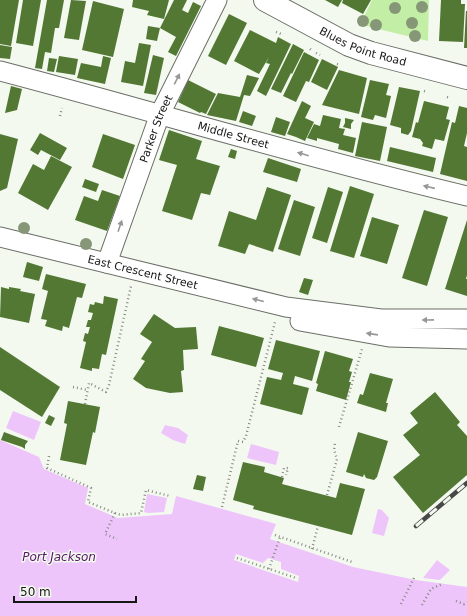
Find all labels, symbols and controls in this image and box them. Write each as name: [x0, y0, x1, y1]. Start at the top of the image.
street label: Blues Point Road: [317, 24, 408, 68]
one-way arrow: [174, 73, 180, 85]
street label: Parker Street: [137, 92, 175, 164]
street label: Middle Street: [196, 119, 271, 151]
one-way arrow: [297, 151, 309, 157]
one-way arrow: [423, 184, 435, 190]
one-way arrow: [118, 220, 124, 232]
street label: East Crescent Street: [86, 252, 200, 292]
one-way arrow: [251, 297, 263, 303]
one-way arrow: [421, 317, 434, 323]
one-way arrow: [366, 331, 378, 337]
water label: Port Jackson: [22, 550, 96, 564]
scale bar: [14, 578, 136, 604]
text: 50 m: [20, 585, 51, 599]

